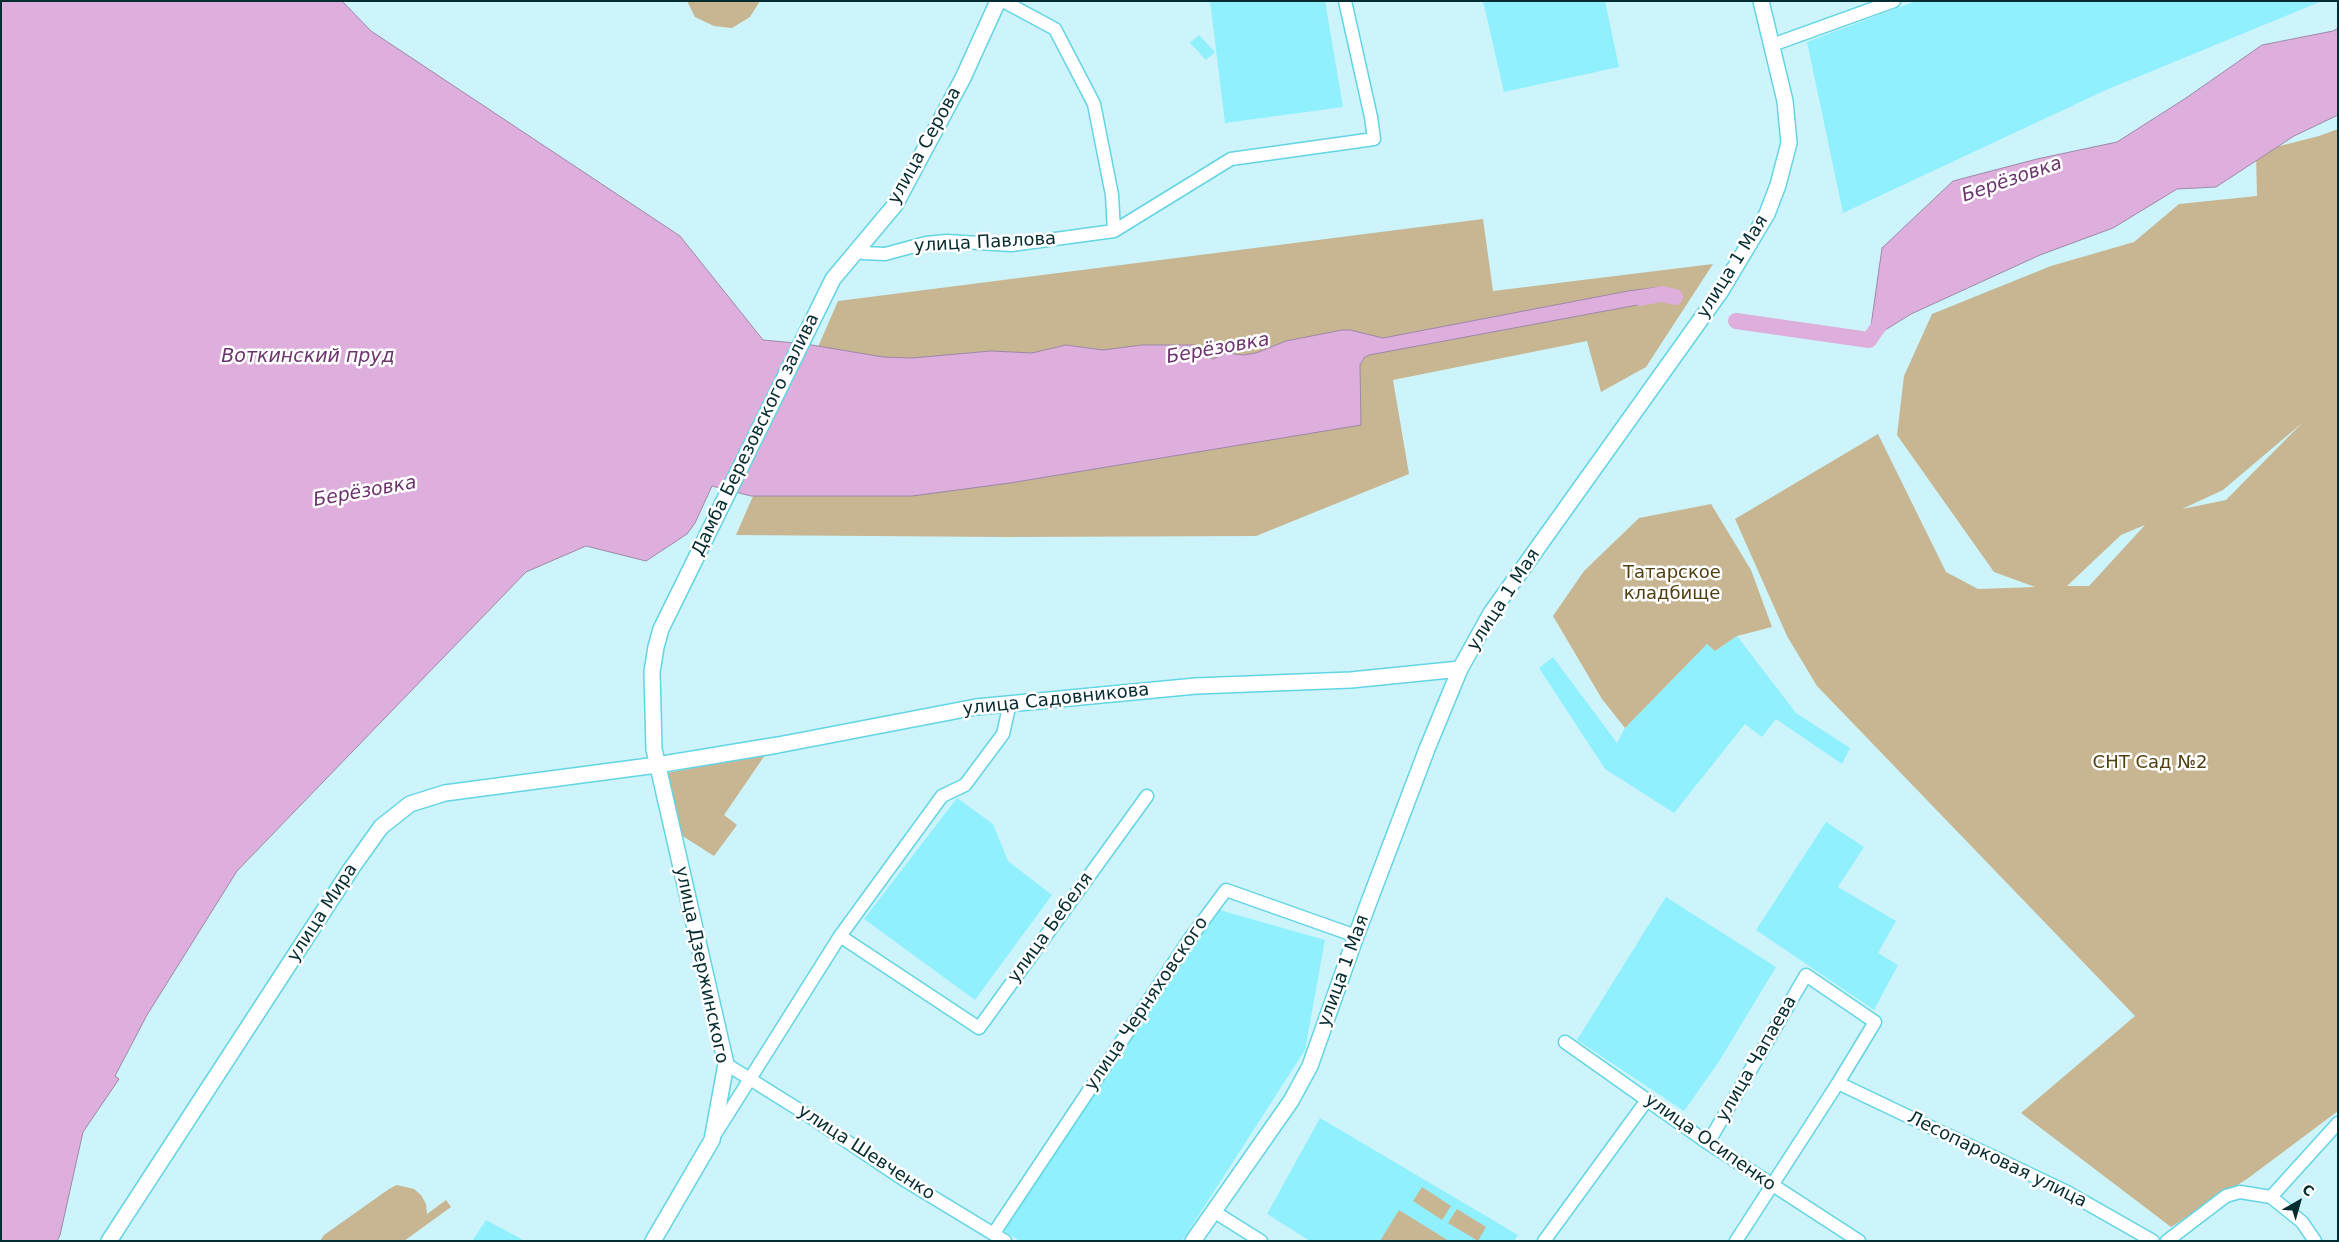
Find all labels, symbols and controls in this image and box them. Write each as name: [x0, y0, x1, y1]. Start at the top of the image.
street label: улица Серова: [884, 84, 966, 208]
water label: Берёзовка: [1959, 152, 2065, 208]
street label: улица 1 Мая: [1693, 211, 1773, 323]
street label: улица Павлова: [913, 228, 1057, 258]
street label: Дамба Березовского залива: [688, 310, 824, 560]
water label: Берёзовка: [1165, 329, 1271, 369]
water label: Воткинский пруд: [221, 346, 395, 368]
water label: Берёзовка: [312, 472, 418, 512]
street label: улица 1 Мая: [1463, 545, 1545, 655]
park label: Татарское кладбище: [1623, 562, 1721, 604]
street label: улица Садовникова: [962, 679, 1150, 721]
park label: СНТ Сад №2: [2093, 752, 2207, 774]
street label: улица Мира: [283, 860, 363, 966]
street label: улица Дзержинского: [670, 864, 732, 1066]
street label: улица Бебеля: [1004, 869, 1098, 987]
street label: улица 1 Мая: [1314, 912, 1374, 1030]
street label: улица Черняховского: [1081, 913, 1213, 1095]
street label: улица Чапаева: [1712, 992, 1802, 1126]
street label: улица Осипенко: [1640, 1090, 1780, 1196]
street label: улица Шевченко: [793, 1101, 939, 1205]
street label: Лесопарковая улица: [1904, 1107, 2090, 1213]
north arrow: [2274, 1177, 2324, 1227]
text: С: [2299, 1181, 2317, 1200]

